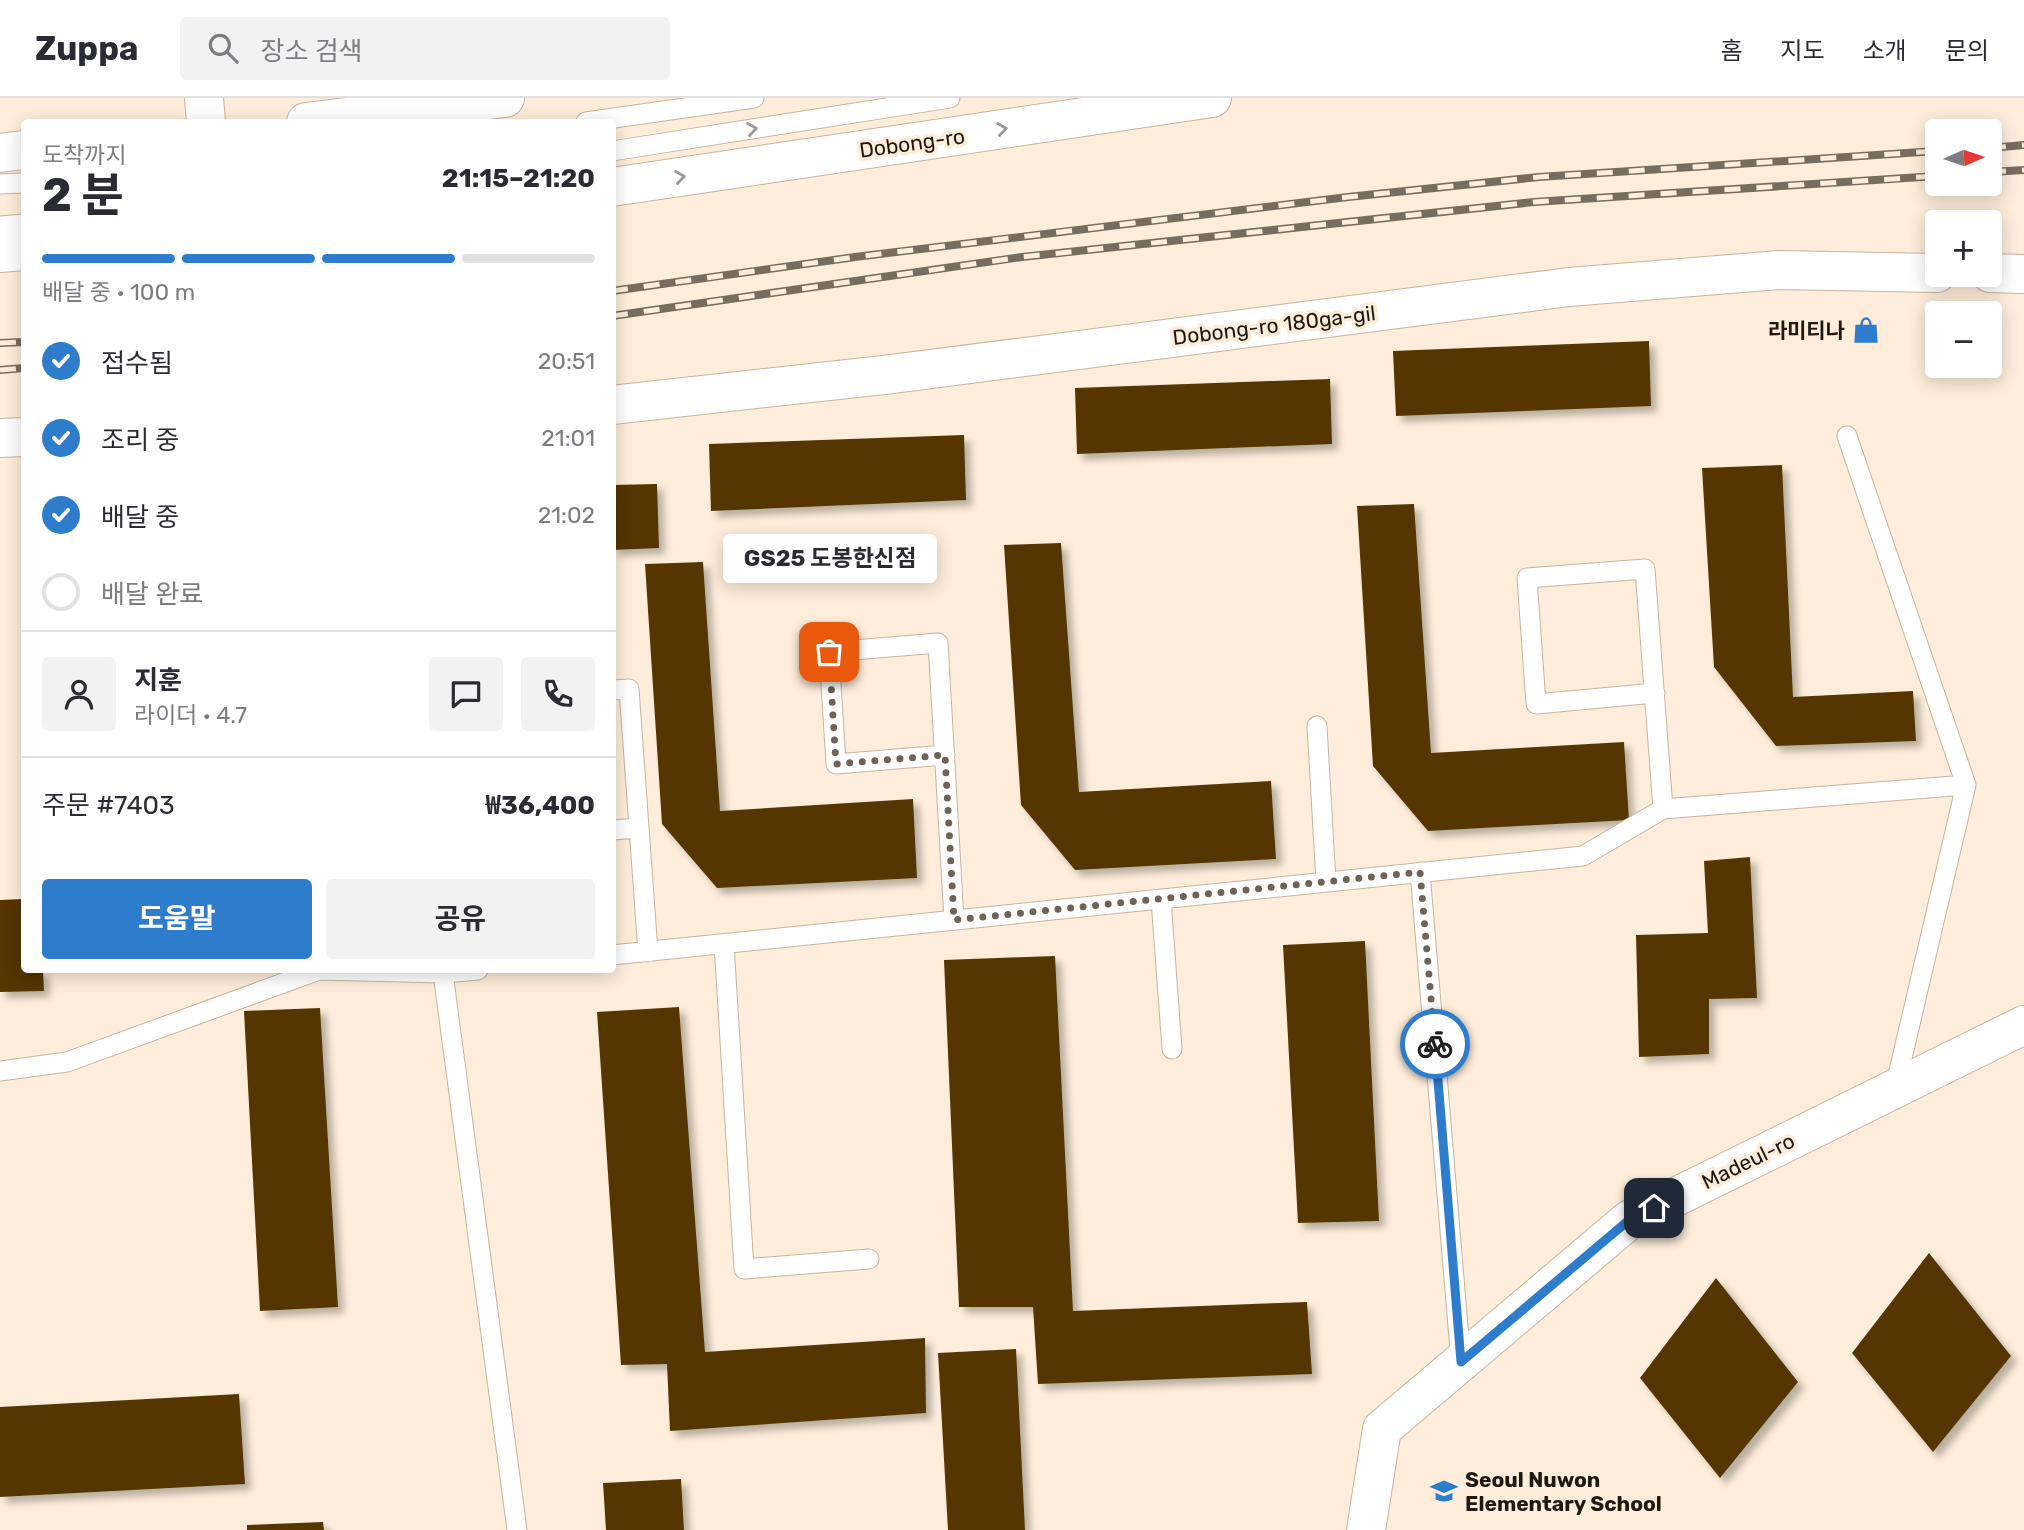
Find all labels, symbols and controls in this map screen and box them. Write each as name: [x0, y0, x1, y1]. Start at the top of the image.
search box: [180, 17, 670, 80]
text: Zuppa: [35, 29, 138, 68]
icon: search: [204, 29, 242, 67]
text: 장소 검색: [260, 36, 363, 67]
text: 홈: [1720, 37, 1742, 65]
text: 지도: [1780, 37, 1825, 65]
text: 소개: [1863, 37, 1907, 65]
text: 문의: [1945, 37, 1989, 65]
north arrow: [1925, 119, 2002, 196]
map controls: [1925, 119, 2002, 378]
one-way arrow: [747, 122, 758, 137]
one-way arrow: [996, 122, 1008, 137]
street label: Dobong-ro: [858, 123, 966, 163]
text: 도착까지: [42, 141, 127, 169]
text: 21:15–21:20: [442, 163, 595, 194]
text: 2 분: [42, 168, 124, 223]
one-way arrow: [674, 170, 686, 185]
button: +: [1925, 210, 2002, 287]
text: 배달 중 · 100 m: [42, 278, 195, 306]
street label: Dobong-ro 180ga-gil: [1171, 300, 1377, 350]
button: −: [1925, 301, 2002, 378]
shop icon: 라미티나: [1851, 315, 1881, 345]
place label: 라미티나: [1768, 318, 1845, 343]
icon: check: [42, 342, 80, 380]
text: 20:51: [538, 347, 595, 375]
text: 접수됨: [101, 348, 173, 379]
icon: check: [42, 419, 80, 457]
text: 21:01: [541, 424, 595, 452]
text: 조리 중: [101, 425, 179, 456]
icon: check: [42, 496, 80, 534]
text: 21:02: [538, 501, 595, 529]
text: 배달 중: [101, 502, 179, 533]
callout: GS25 도봉한신점: [722, 533, 936, 582]
text: GS25 도봉한신점: [744, 544, 916, 572]
text: 배달 완료: [101, 579, 203, 610]
pin: [799, 622, 859, 682]
icon: bag: [810, 633, 848, 671]
button: person: [42, 657, 116, 731]
button: chat: [429, 657, 503, 731]
button: phone: [521, 657, 595, 731]
text: 지훈: [134, 665, 182, 696]
text: 라이더 · 4.7: [134, 701, 247, 729]
text: 주문 #7403: [42, 790, 175, 821]
text: ₩36,400: [485, 790, 595, 821]
button: 도움말: [42, 879, 312, 959]
button: 공유: [326, 879, 595, 959]
courier: [1400, 1009, 1470, 1079]
icon: bike: [1416, 1025, 1454, 1063]
street label: Madeul-ro: [1697, 1128, 1799, 1194]
pin: [1624, 1178, 1684, 1238]
icon: home: [1635, 1189, 1673, 1227]
place label: Seoul Nuwon Elementary School: [1465, 1467, 1662, 1516]
school or university icon: Seoul Nuwon Elementary School: [1429, 1476, 1459, 1506]

